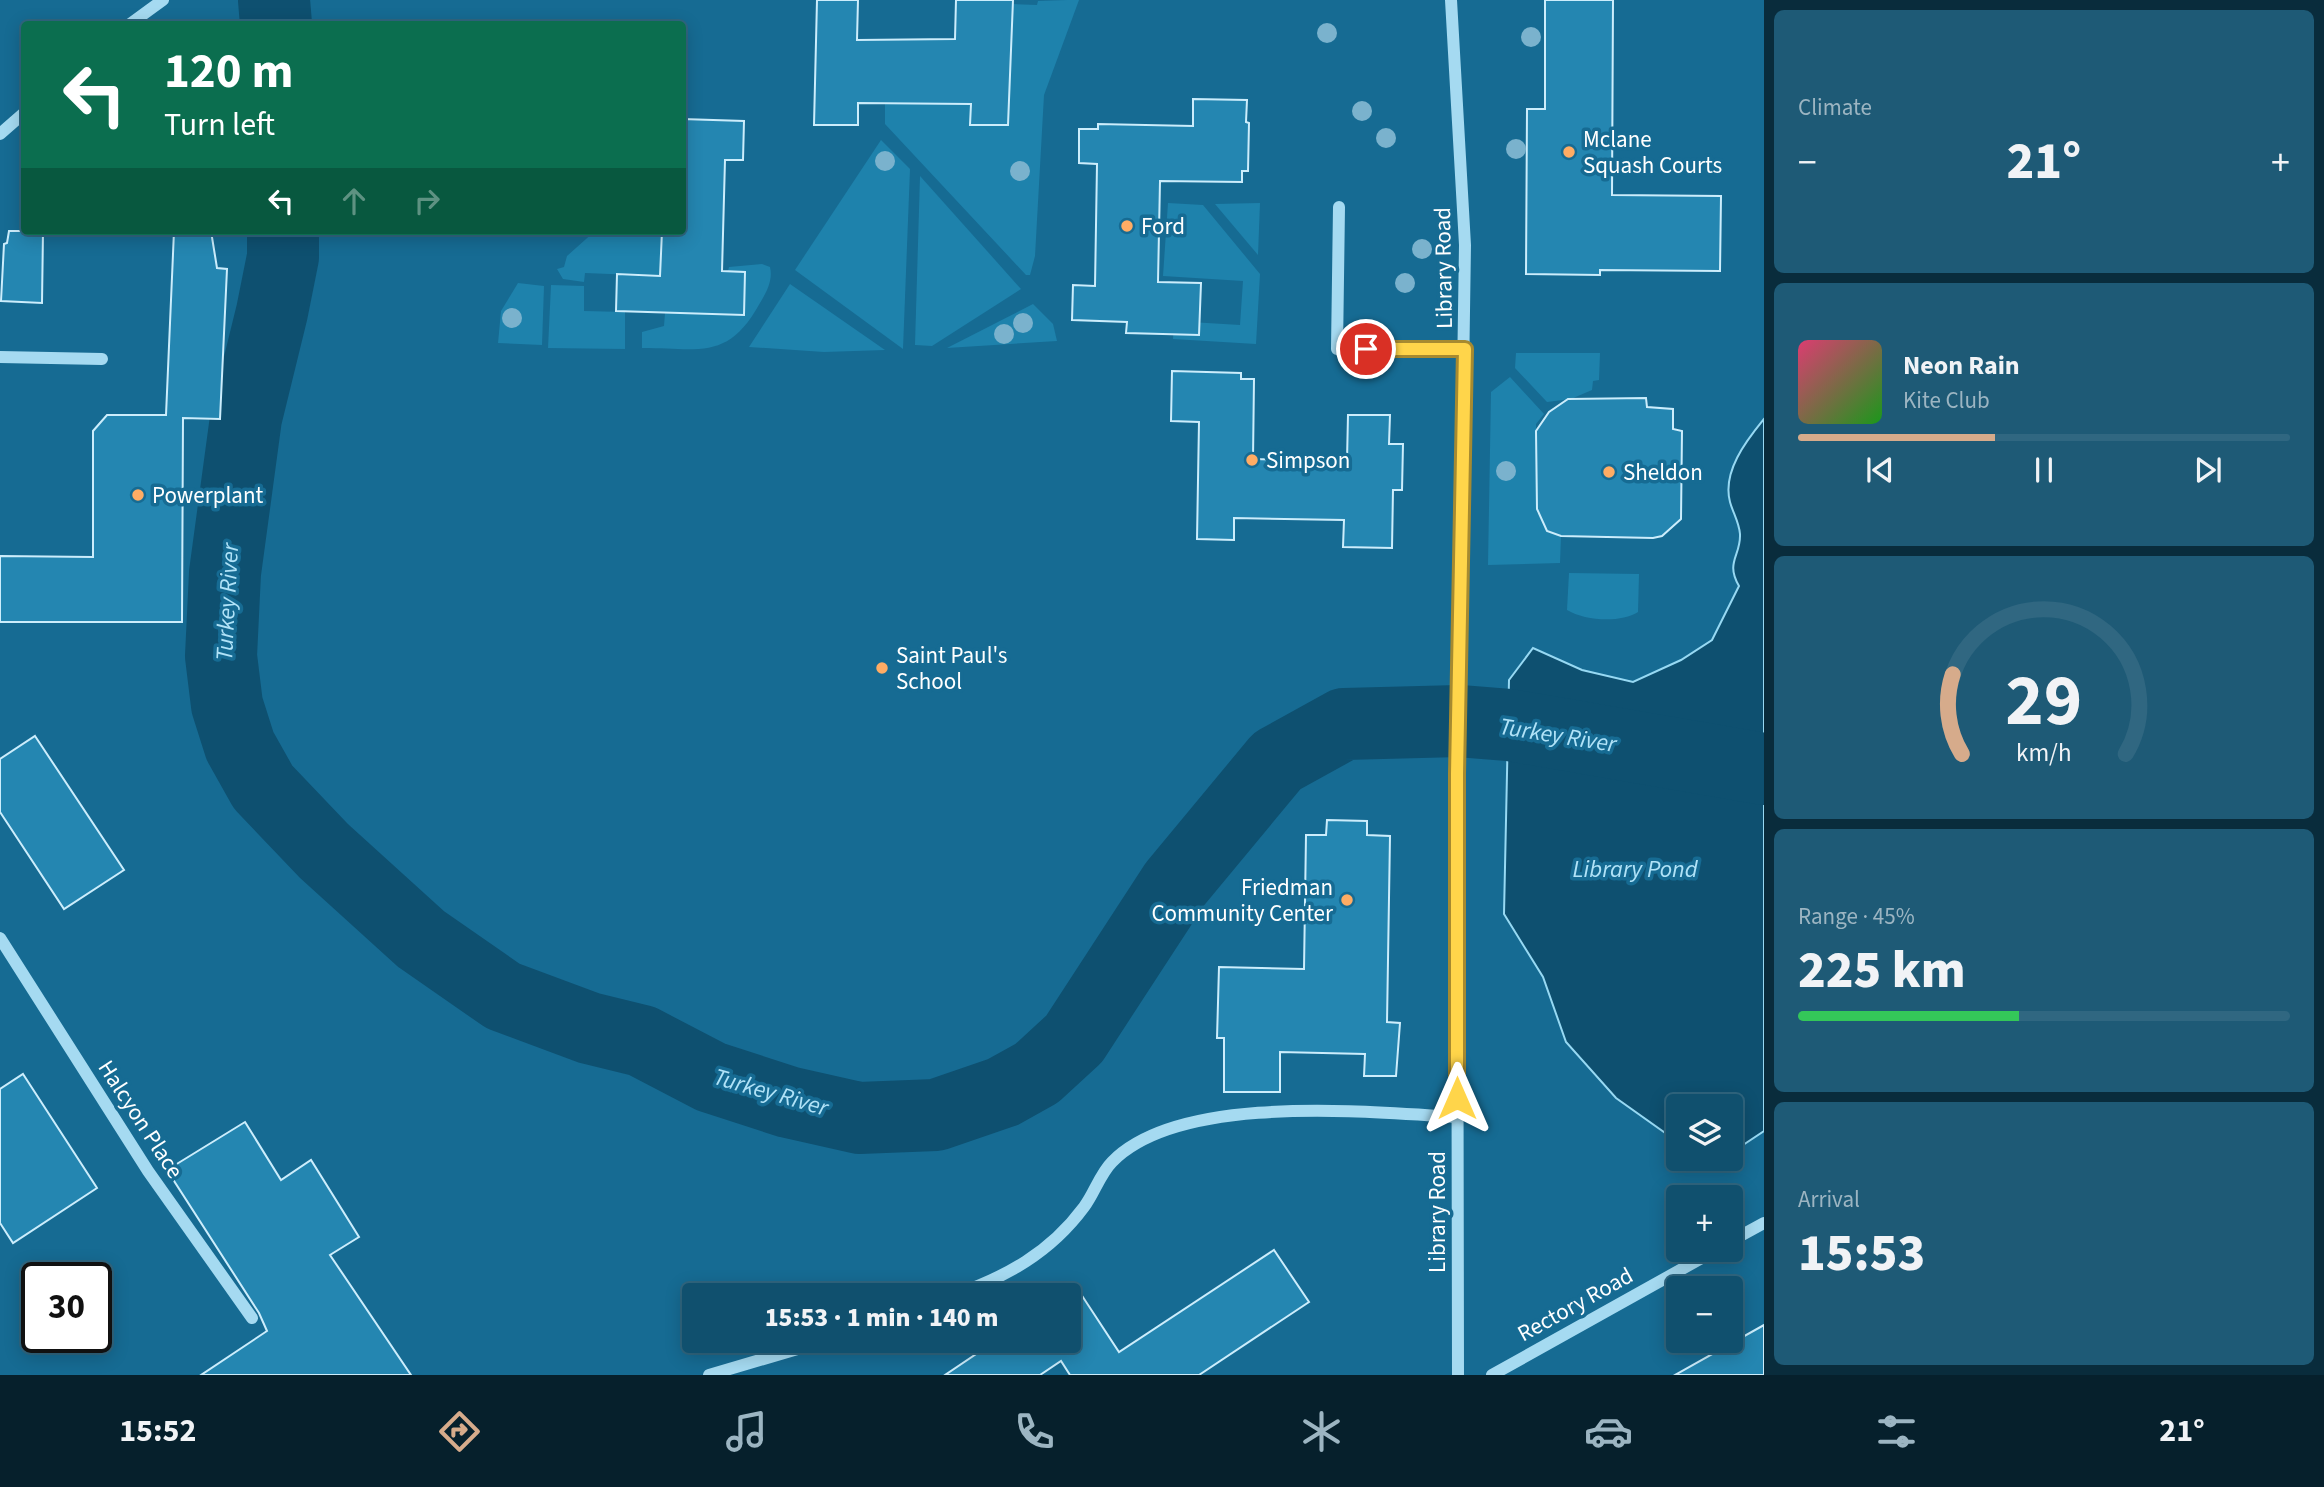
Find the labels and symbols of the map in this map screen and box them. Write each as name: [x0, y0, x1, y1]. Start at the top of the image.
place label: Mclane Squash Courts: [1583, 123, 1722, 182]
marker: Mclane Squash Courts: [1561, 144, 1577, 160]
street label: Library Road: [1426, 207, 1461, 329]
place label: Ford: [1141, 210, 1185, 243]
marker: Ford: [1119, 218, 1135, 234]
pin: [1336, 319, 1396, 379]
place label: Simpson: [1266, 444, 1350, 477]
marker: Simpson: [1244, 452, 1260, 468]
place label: Sheldon: [1623, 456, 1703, 489]
marker: Sheldon: [1601, 464, 1617, 480]
place label: Powerplant: [152, 479, 263, 512]
marker: Powerplant: [130, 487, 146, 503]
water label: Turkey River: [207, 541, 248, 662]
place label: Saint Paul's School: [896, 639, 1007, 698]
marker: Saint Paul's School: [874, 660, 890, 676]
water label: Turkey River: [1497, 709, 1621, 762]
water label: Library Pond: [1573, 852, 1699, 887]
place label: Friedman Community Center: [1151, 871, 1334, 930]
marker: Friedman Community Center: [1339, 892, 1355, 908]
street label: Halcyon Place: [90, 1054, 191, 1185]
water label: Turkey River: [709, 1059, 834, 1126]
position arrow: [1420, 1061, 1494, 1135]
street label: Library Road: [1421, 1151, 1454, 1273]
street label: Rectory Road: [1511, 1259, 1639, 1350]
speed limit sign: 30: [21, 1262, 112, 1353]

